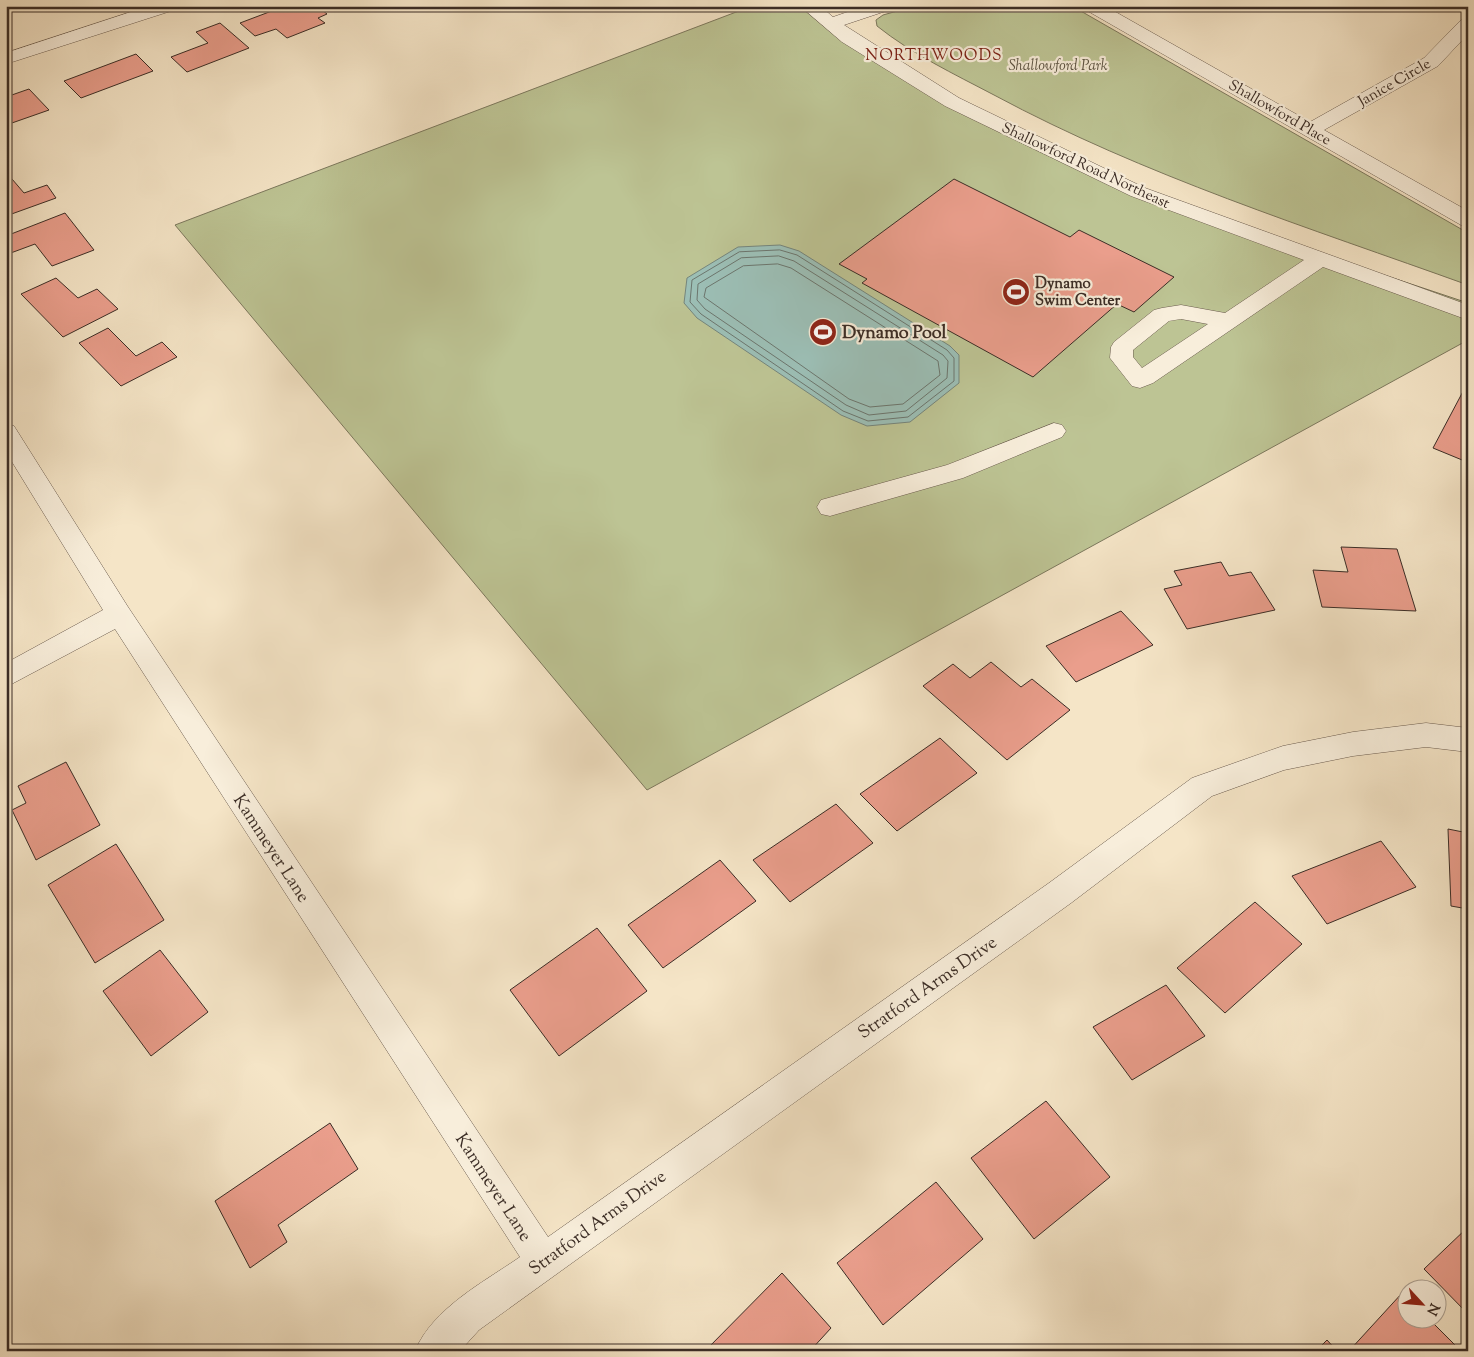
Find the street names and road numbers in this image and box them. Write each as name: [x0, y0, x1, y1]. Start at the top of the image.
street label: Janice Circle: [1354, 54, 1435, 113]
street label: Shallowford Place: [1224, 75, 1334, 151]
street label: Shallowford Road Northeast: [998, 118, 1173, 215]
street label: Kammeyer Lane: [225, 790, 315, 908]
street label: Stratford Arms Drive: [853, 931, 1003, 1046]
street label: Kammeyer Lane: [447, 1129, 537, 1247]
street label: Stratford Arms Drive: [524, 1165, 672, 1282]

